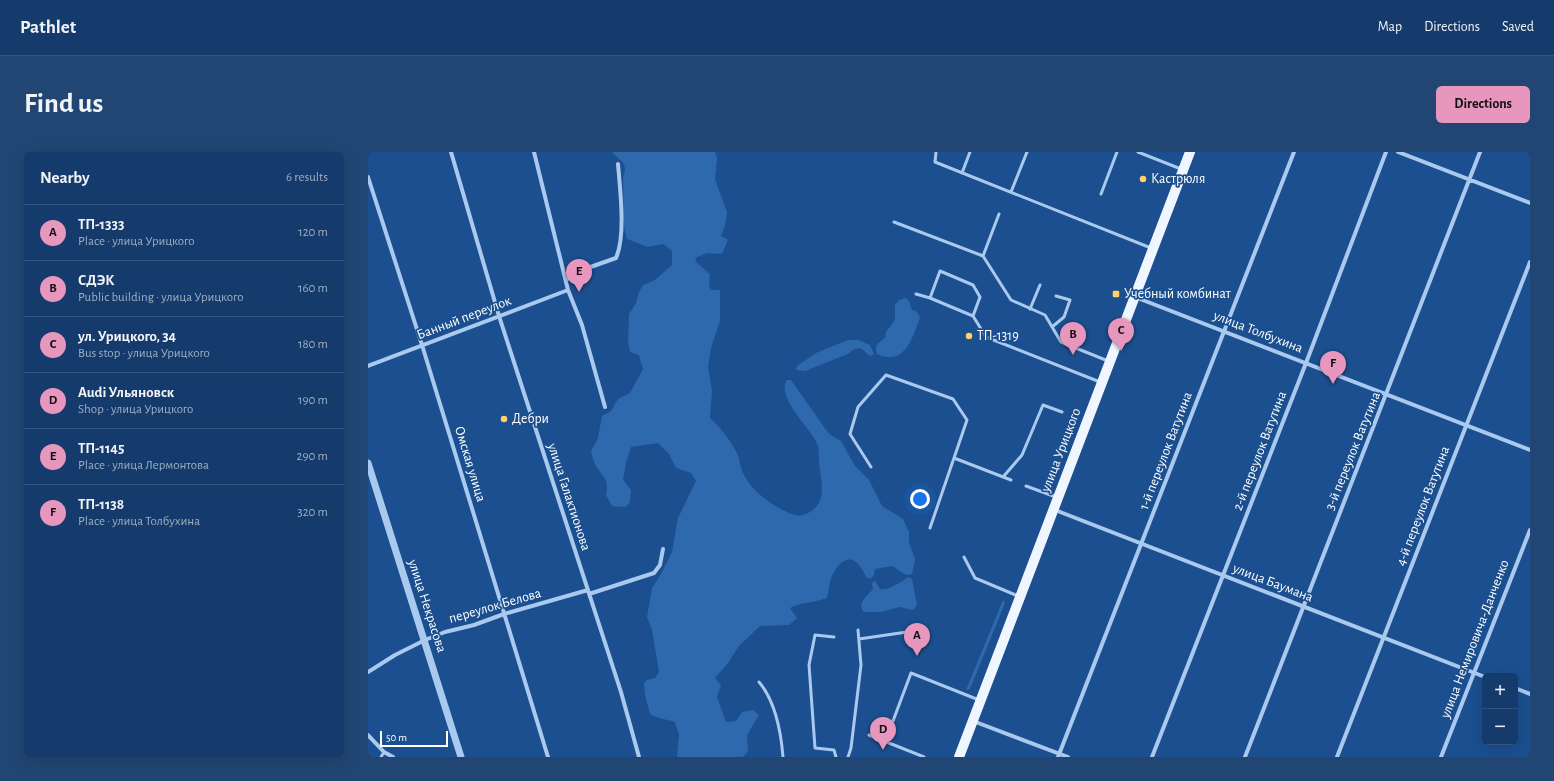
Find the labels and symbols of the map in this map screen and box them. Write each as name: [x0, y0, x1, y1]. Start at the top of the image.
place label: Кастрюля: [1151, 172, 1205, 186]
marker: Кастрюля: [1138, 174, 1148, 184]
pin: E: [566, 259, 592, 292]
place label: Учебный комбинат: [1124, 287, 1232, 301]
marker: Учебный комбинат: [1111, 289, 1121, 299]
street label: Банный переулок: [415, 293, 514, 342]
street label: улица Толбухина: [1210, 308, 1305, 356]
pin: C: [1108, 318, 1134, 351]
pin: B: [1060, 322, 1086, 355]
place label: ТП-1319: [977, 329, 1019, 343]
marker: ТП-1319: [964, 331, 974, 341]
pin: F: [1320, 351, 1346, 384]
street label: 2-й переулок Ватутина: [1231, 389, 1289, 513]
street label: 3-й переулок Ватутина: [1323, 389, 1383, 512]
street label: 1-й переулок Ватутина: [1137, 390, 1195, 512]
street label: улица Урицкого: [1038, 406, 1083, 495]
place label: Дебри: [512, 412, 549, 426]
marker: Дебри: [499, 414, 509, 424]
street label: Омская улица: [452, 425, 488, 504]
street label: улица Галактионова: [545, 441, 593, 553]
street label: 4-й переулок Ватутина: [1394, 444, 1453, 568]
your location: [910, 489, 930, 509]
street label: улица Некрасова: [405, 557, 449, 655]
street label: улица Немировича-Данченко: [1438, 558, 1512, 721]
street label: улица Баумана: [1230, 561, 1316, 605]
street label: переулок Белова: [447, 586, 543, 626]
pin: A: [904, 623, 930, 656]
pin: D: [870, 717, 896, 750]
scale bar: [380, 729, 448, 748]

